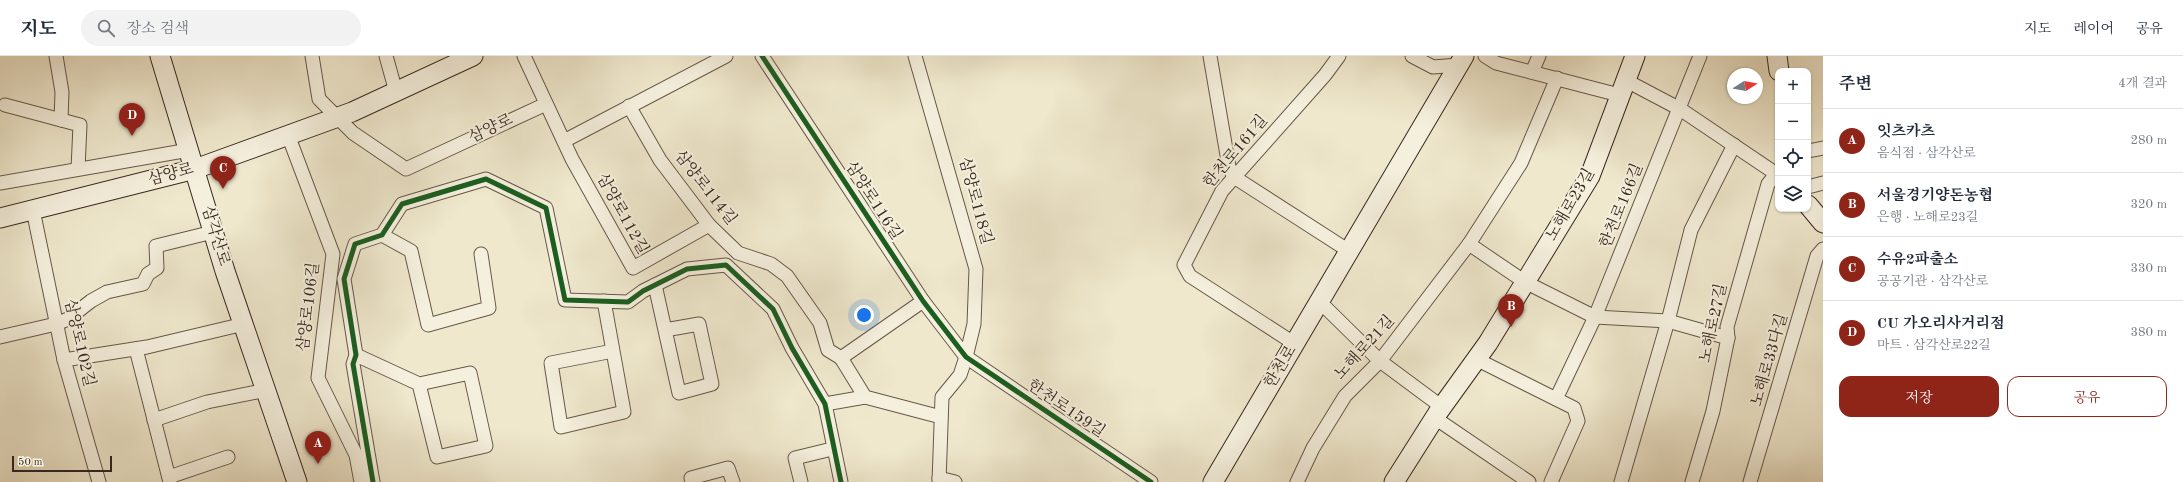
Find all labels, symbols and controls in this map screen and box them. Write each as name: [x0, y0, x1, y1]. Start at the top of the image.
search box: [81, 10, 361, 46]
icon: search: [95, 17, 117, 39]
text: 지도: [20, 21, 57, 40]
text: 장소 검색: [127, 22, 189, 37]
text: 지도: [2024, 22, 2051, 36]
text: 레이어: [2073, 22, 2114, 36]
text: 공유: [2136, 22, 2163, 36]
north arrow: [1727, 68, 1763, 104]
map controls: [1775, 68, 1811, 212]
button: +: [1775, 68, 1811, 104]
text: 주변: [1839, 76, 1872, 93]
text: 4개 결과: [2118, 77, 2167, 90]
pin: D: [119, 103, 145, 136]
button: −: [1775, 104, 1811, 140]
street label: 삼양로: [466, 111, 516, 146]
street label: 한천로161길: [1200, 112, 1271, 191]
text: 잇츠카츠: [1877, 125, 1935, 140]
text: A: [1847, 134, 1857, 147]
text: 280 m: [2130, 134, 2167, 147]
button: locate: [1775, 140, 1811, 176]
street label: 삼양로114길: [671, 147, 740, 228]
text: 음식점 · 삼각산로: [1877, 147, 1976, 160]
street label: 삼양로118길: [956, 155, 995, 246]
pin: C: [210, 156, 236, 189]
street label: 삼양로116길: [842, 158, 905, 243]
street label: 삼양로: [146, 160, 196, 189]
street label: 한천로166길: [1597, 161, 1646, 251]
street label: 노해로23길: [1543, 166, 1598, 244]
street label: 삼양로112길: [593, 170, 652, 257]
button: layers: [1775, 176, 1811, 212]
text: 서울경기양돈농협: [1877, 189, 1993, 204]
text: B: [1847, 198, 1857, 211]
text: 320 m: [2130, 198, 2167, 211]
street label: 삼각산로: [198, 204, 233, 268]
text: 은행 · 노해로23길: [1877, 211, 1978, 224]
text: 수유2파출소: [1877, 253, 1958, 268]
street label: 삼양로106길: [295, 261, 322, 352]
text: C: [1848, 262, 1856, 275]
text: 330 m: [2130, 262, 2167, 275]
text: 공공기관 · 삼각산로: [1877, 275, 1988, 288]
street label: 노해로27길: [1697, 282, 1730, 364]
pin: B: [1498, 294, 1524, 327]
street label: 삼양로102길: [61, 297, 98, 388]
your location: [854, 305, 874, 325]
street label: 노해로33다길: [1748, 311, 1791, 408]
street label: 노해로21길: [1331, 312, 1398, 383]
text: CU 가오리사거리점: [1877, 317, 2004, 332]
text: D: [1847, 326, 1857, 339]
text: 380 m: [2130, 326, 2167, 339]
text: 마트 · 삼각산로22길: [1877, 339, 1991, 352]
street label: 한천로: [1261, 342, 1300, 391]
street label: 한천로159길: [1024, 376, 1108, 441]
button: 저장: [1839, 376, 1999, 417]
button: 공유: [2007, 376, 2167, 417]
pin: A: [305, 431, 331, 464]
scale bar: [12, 454, 112, 473]
text: 50 m: [18, 457, 43, 468]

